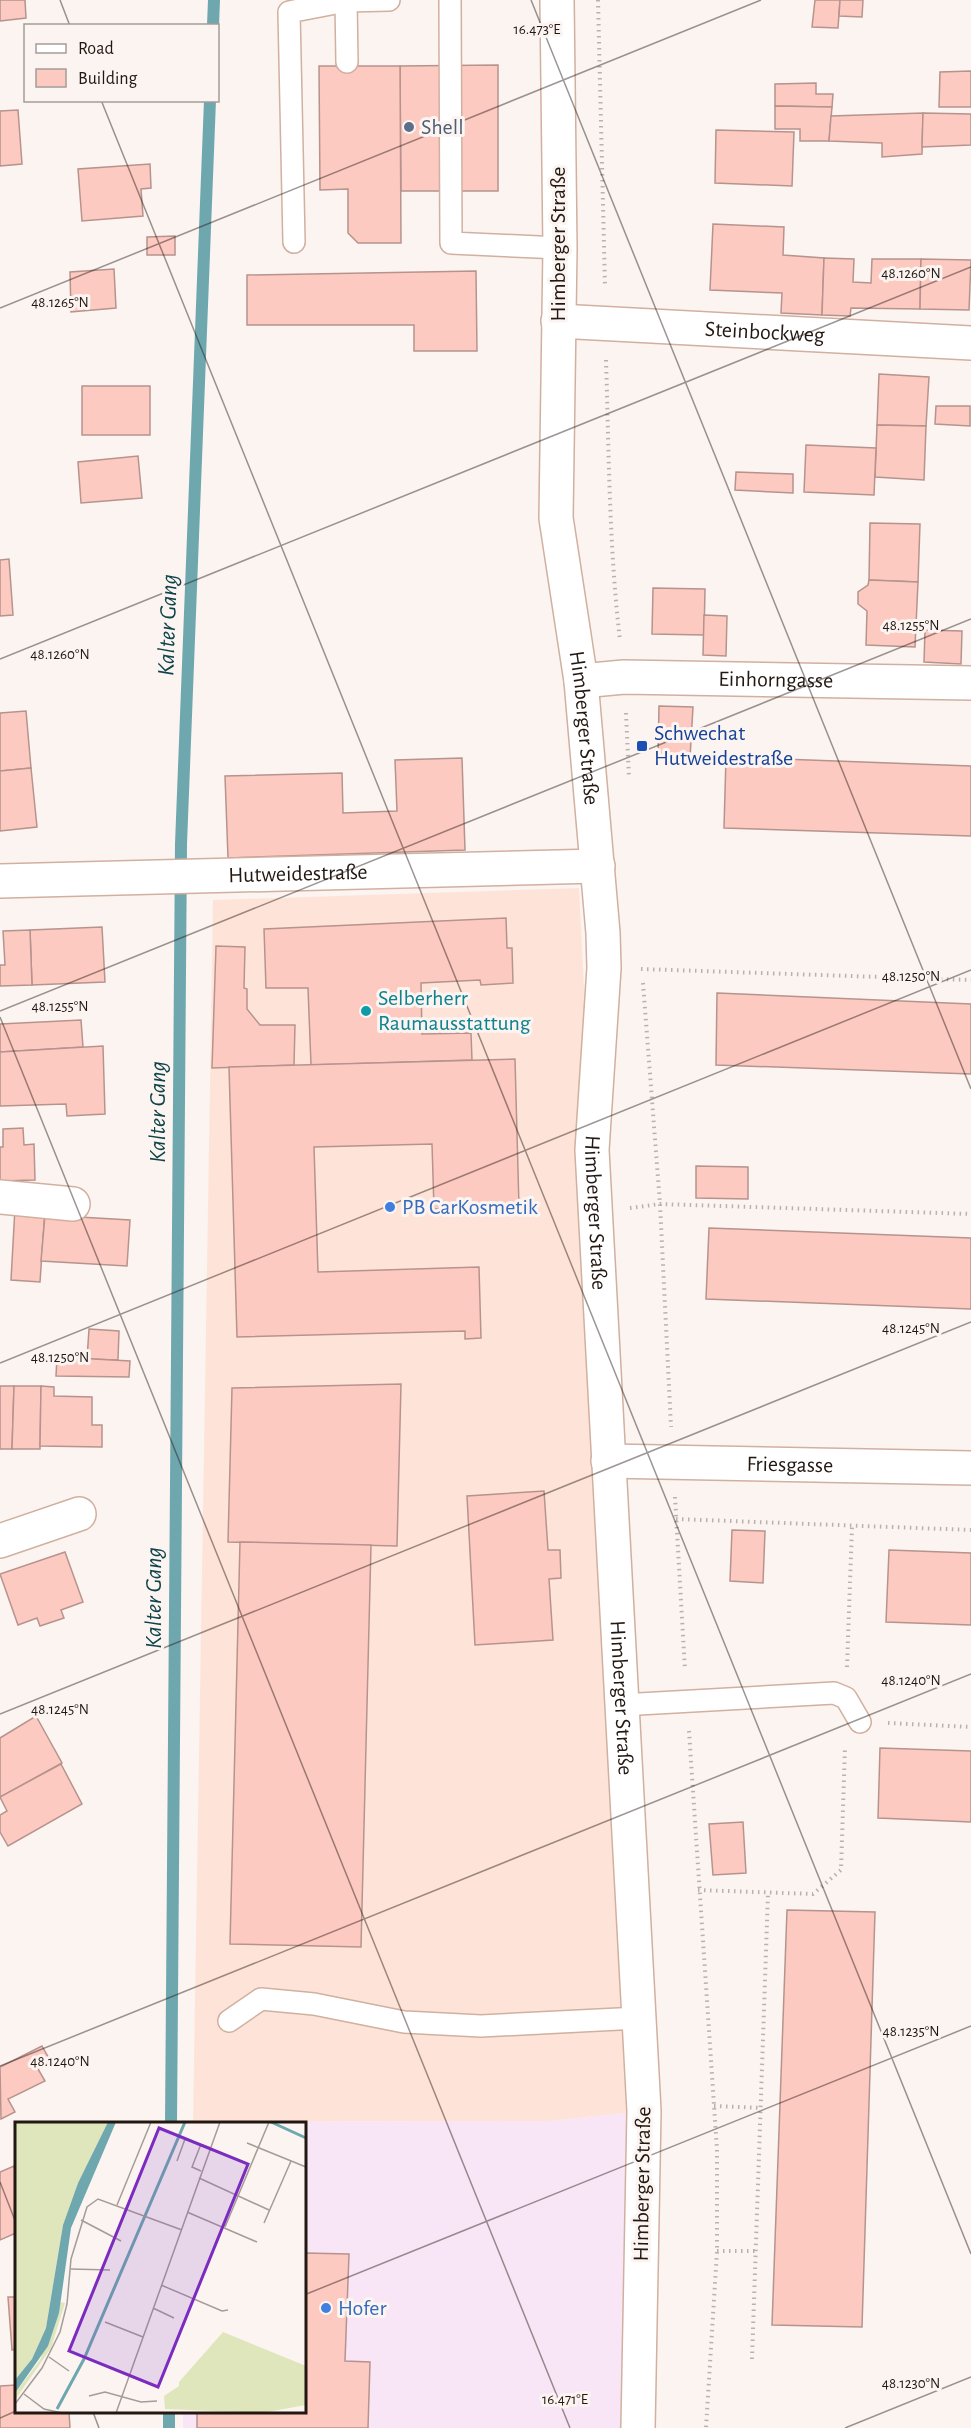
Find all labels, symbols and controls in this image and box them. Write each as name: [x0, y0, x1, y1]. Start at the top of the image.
text: 16.473°E: [514, 22, 560, 37]
legend: [24, 24, 219, 102]
text: Road: [78, 40, 114, 58]
text: Building: [78, 70, 138, 88]
place label: Shell: [421, 116, 464, 138]
marker: Shell: [402, 120, 416, 134]
street label: Himberger Straße: [547, 167, 569, 321]
text: 48.1260°N: [881, 266, 941, 281]
text: 48.1265°N: [31, 295, 89, 310]
street label: Steinbockweg: [704, 318, 825, 346]
water label: Kalter Gang: [154, 574, 182, 676]
text: 48.1255°N: [883, 618, 939, 633]
text: 48.1260°N: [30, 647, 90, 662]
street label: Himberger Straße: [566, 649, 603, 806]
street label: Einhorngasse: [718, 668, 833, 692]
place label: Schwechat Hutweidestraße: [654, 722, 793, 769]
marker: Schwechat Hutweidestraße: [635, 739, 649, 753]
street label: Hutweidestraße: [228, 861, 368, 886]
text: 48.1250°N: [882, 969, 940, 984]
place label: Selberherr Raumausstattung: [378, 987, 531, 1034]
text: 48.1255°N: [32, 999, 88, 1014]
marker: Selberherr Raumausstattung: [359, 1004, 373, 1018]
water label: Kalter Gang: [146, 1061, 170, 1163]
street label: Himberger Straße: [581, 1134, 611, 1291]
place label: PB CarKosmetik: [402, 1196, 538, 1218]
marker: PB CarKosmetik: [383, 1200, 397, 1214]
text: 48.1245°N: [882, 1321, 940, 1336]
text: 48.1250°N: [31, 1350, 89, 1365]
street label: Friesgasse: [747, 1453, 833, 1476]
water label: Kalter Gang: [142, 1547, 166, 1649]
street label: Himberger Straße: [606, 1620, 637, 1776]
text: 48.1240°N: [881, 1673, 941, 1688]
text: 48.1245°N: [31, 1702, 89, 1717]
text: 48.1235°N: [883, 2024, 939, 2039]
text: 48.1240°N: [30, 2054, 90, 2069]
street label: Himberger Straße: [630, 2106, 654, 2262]
inset map: [15, 2122, 306, 2413]
place label: Hofer: [338, 2297, 387, 2319]
marker: Hofer: [319, 2301, 333, 2315]
text: 48.1230°N: [882, 2376, 940, 2391]
text: 16.471°E: [542, 2392, 588, 2407]

